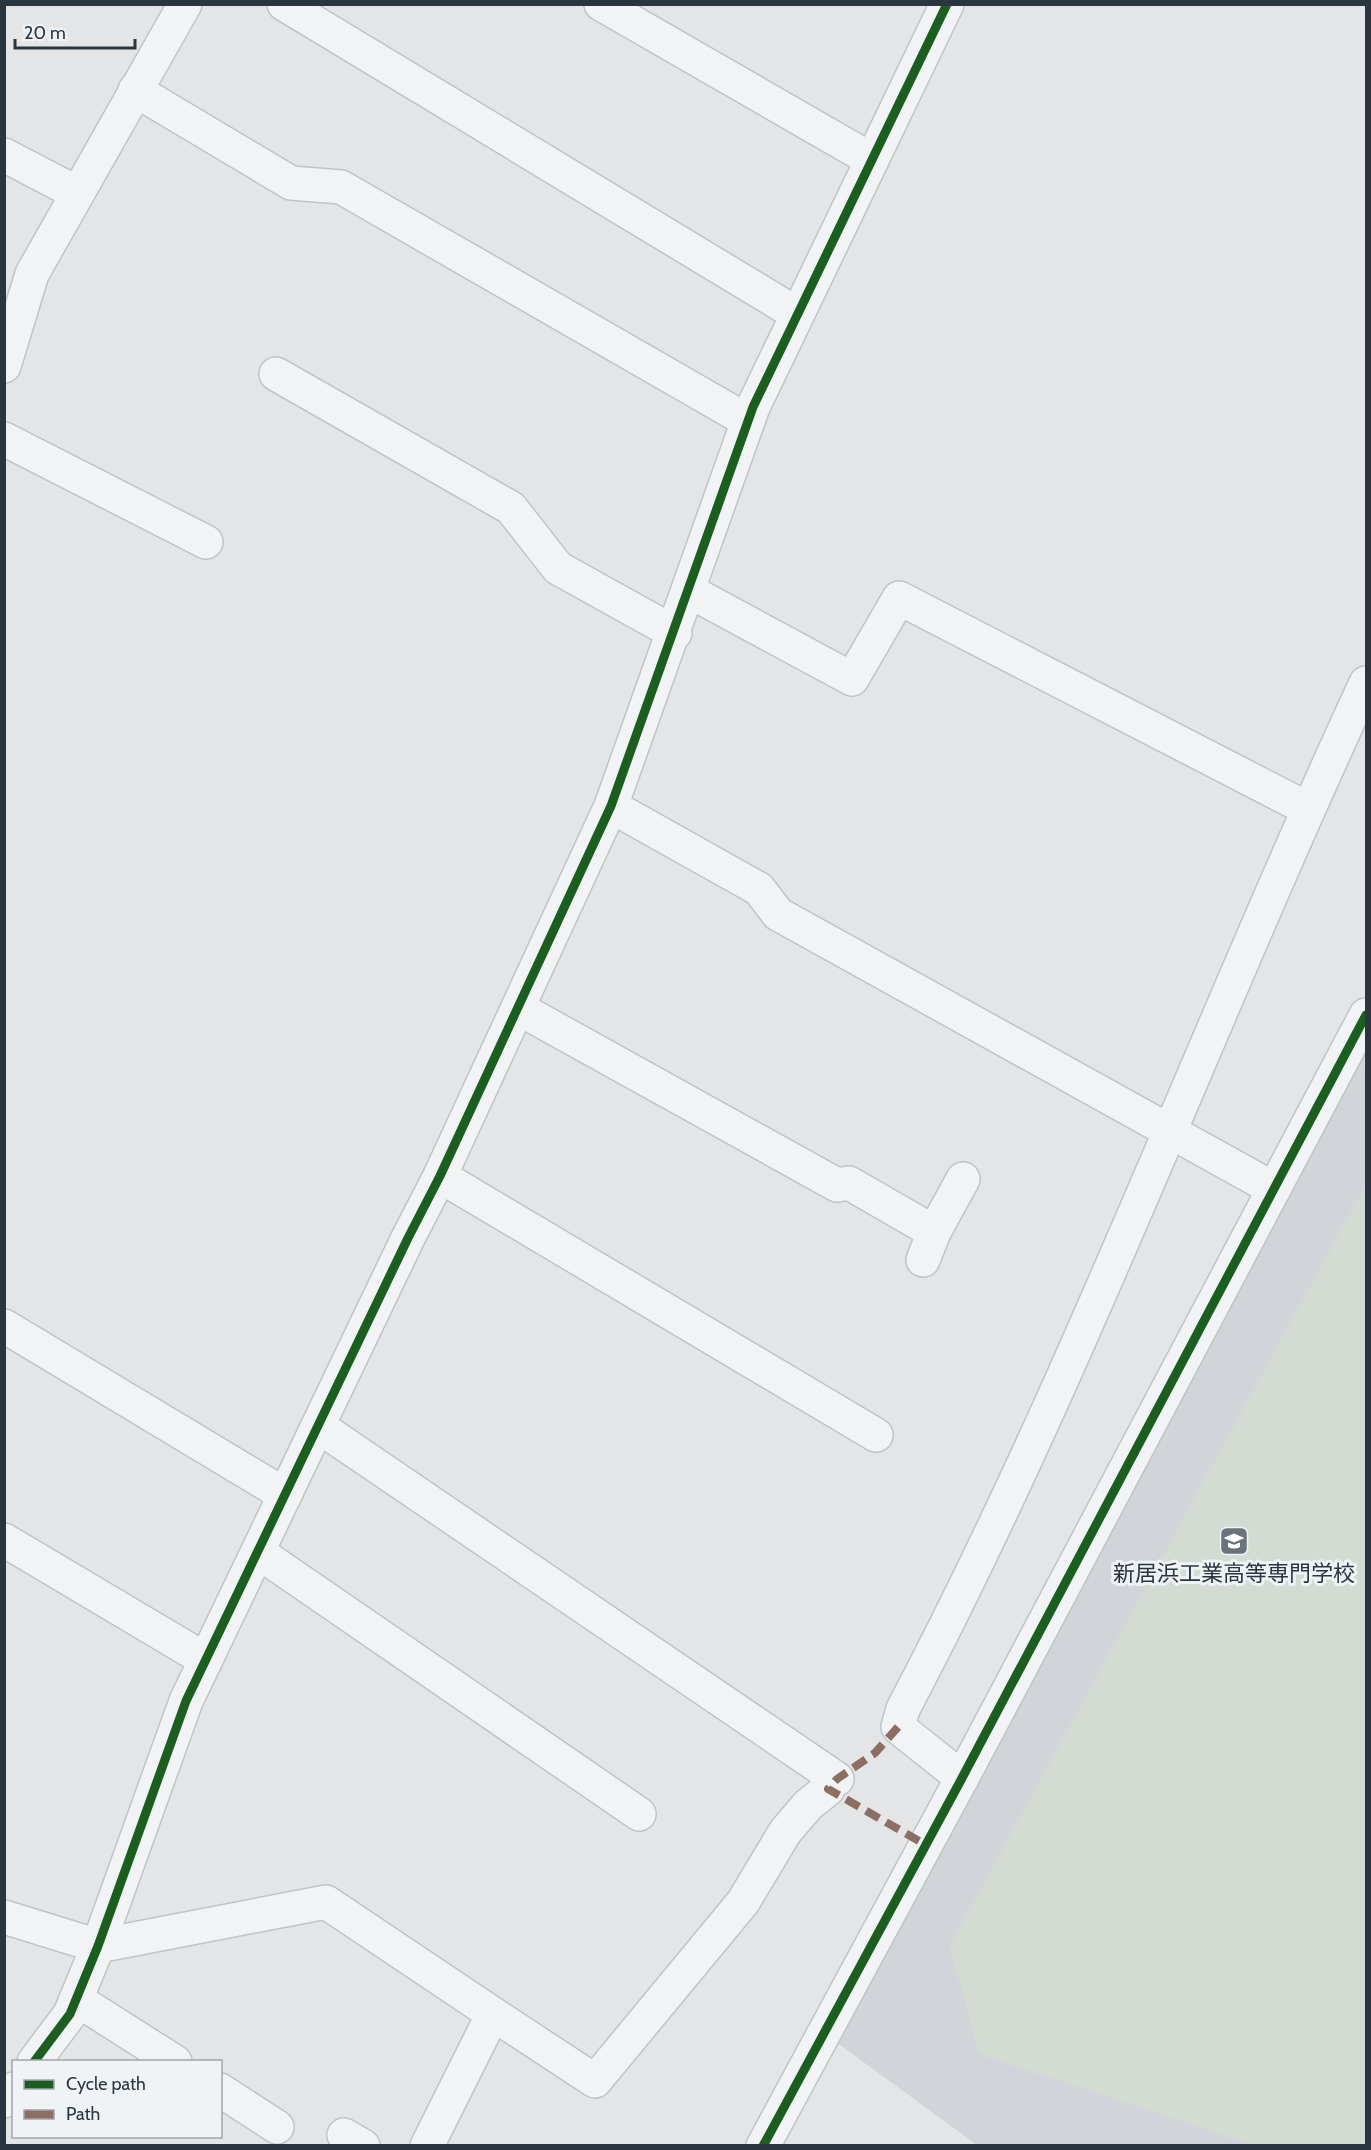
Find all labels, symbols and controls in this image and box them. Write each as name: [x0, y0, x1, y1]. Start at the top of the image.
scale bar: [15, 12, 135, 50]
text: 20 m: [24, 22, 66, 44]
school or university icon: 新居浜工業高等専門学校: [1218, 1525, 1250, 1557]
place label: 新居浜工業高等専門学校: [1113, 1560, 1355, 1587]
legend: [12, 2060, 222, 2138]
text: Cycle path: [66, 2073, 146, 2095]
text: Path: [66, 2103, 100, 2125]

